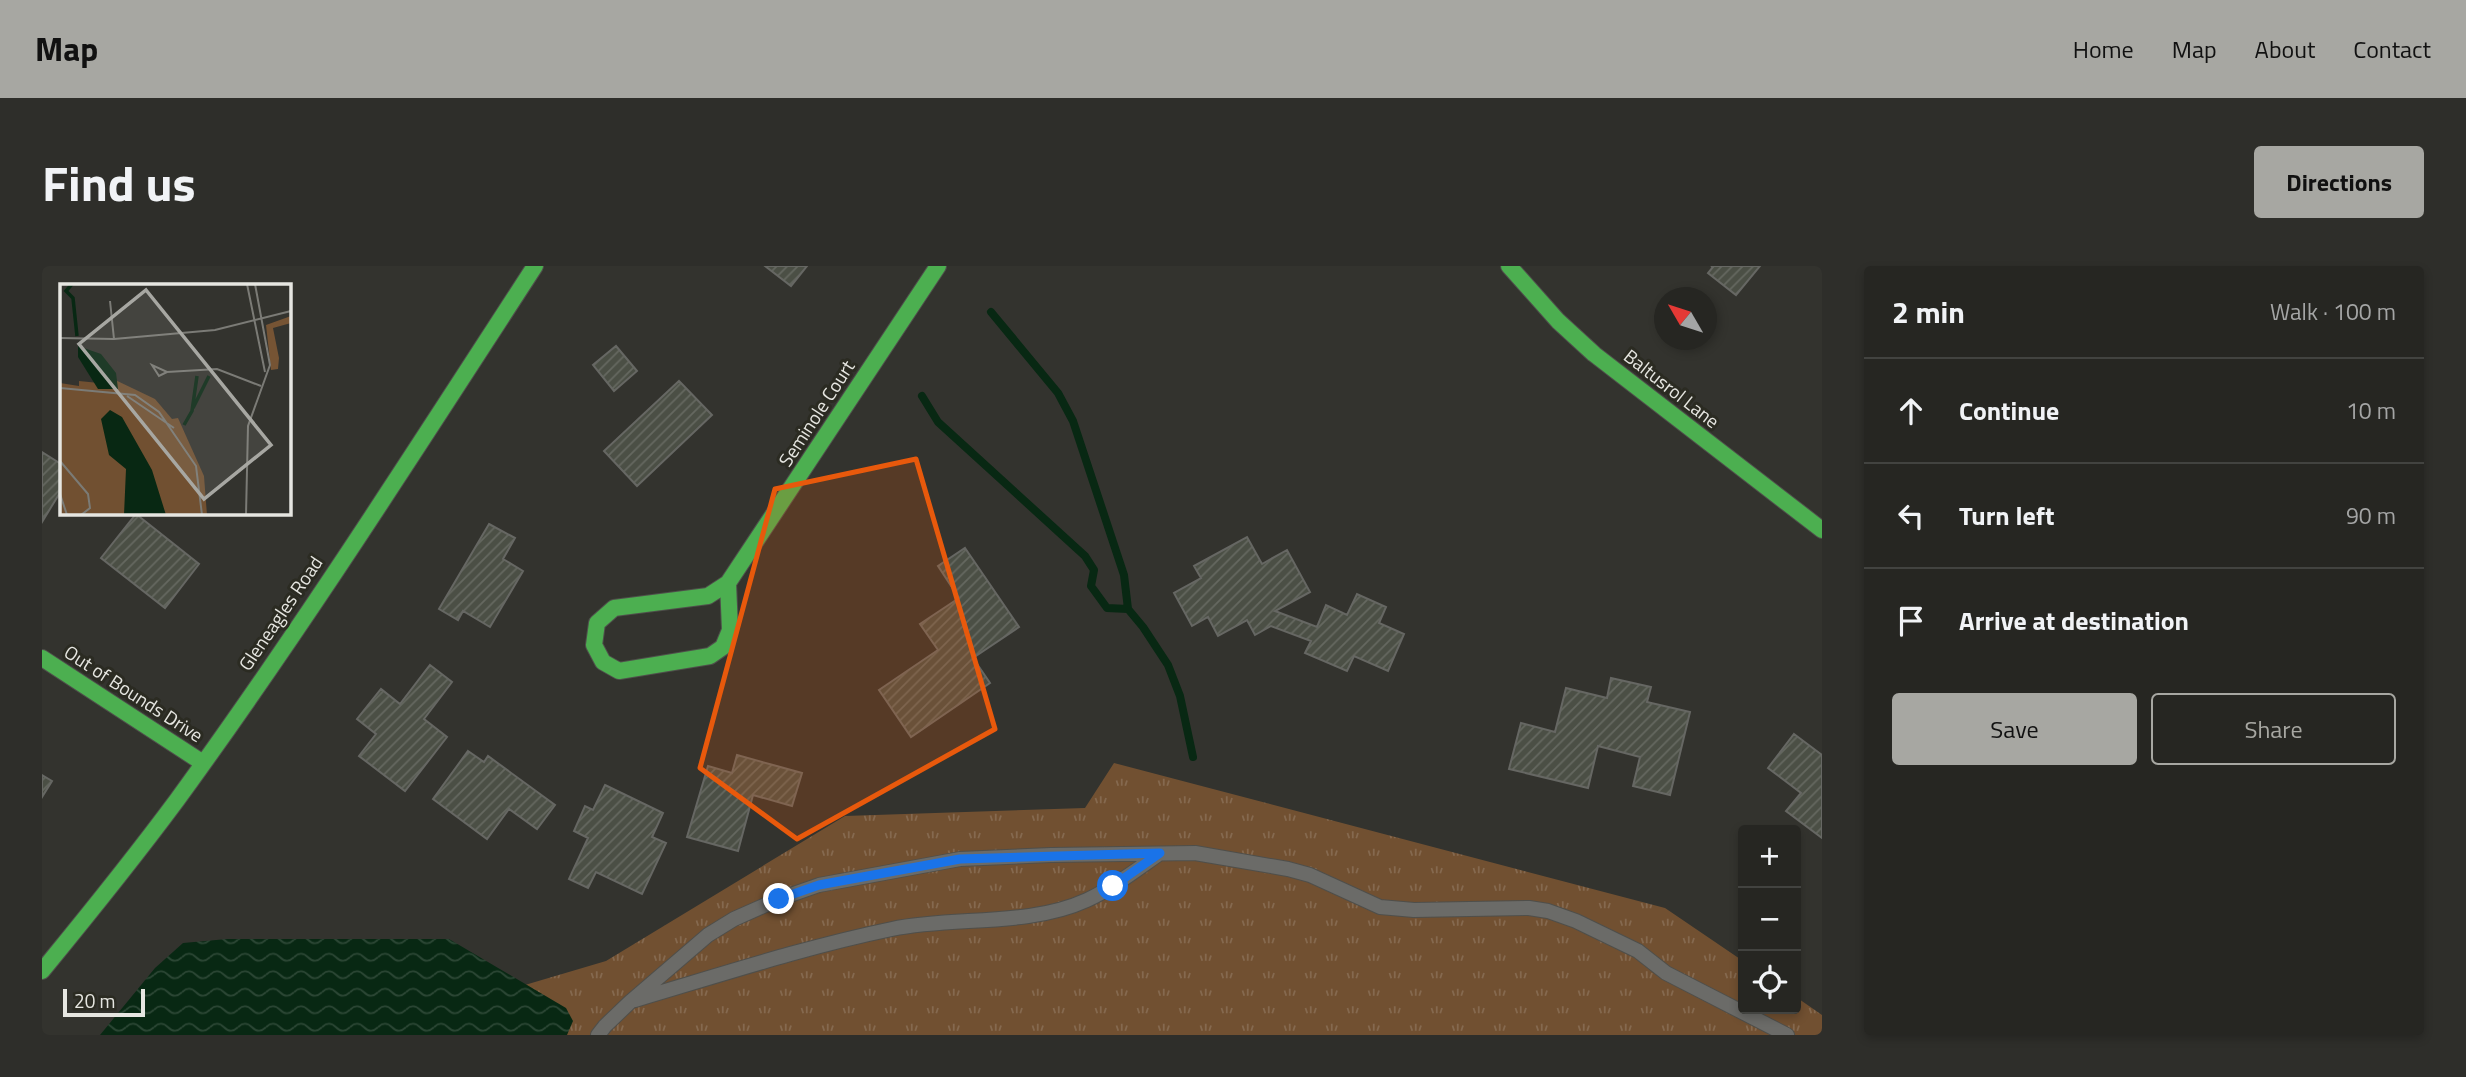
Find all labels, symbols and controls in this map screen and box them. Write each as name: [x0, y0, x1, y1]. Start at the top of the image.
text: Map: [35, 24, 98, 74]
text: Home: [2073, 31, 2134, 67]
text: Map: [2172, 31, 2217, 67]
text: About: [2255, 31, 2315, 67]
text: Contact: [2353, 31, 2431, 67]
text: Find us: [42, 145, 196, 220]
button: Directions: [2254, 146, 2424, 218]
inset map: [60, 284, 290, 514]
north arrow: [1654, 287, 1717, 350]
text: 2 min: [1892, 289, 1965, 335]
text: Walk · 100 m: [2270, 294, 2396, 329]
street label: Baltusrol Lane: [1618, 341, 1726, 435]
street label: Seminole Court: [771, 354, 862, 472]
text: Continue: [1959, 391, 2059, 430]
icon: ahead: [1892, 392, 1930, 430]
text: 10 m: [2346, 393, 2396, 428]
text: Turn left: [1959, 496, 2054, 535]
icon: left: [1892, 497, 1930, 535]
text: 90 m: [2346, 498, 2396, 533]
street label: Gleneagles Road: [231, 550, 329, 676]
text: Arrive at destination: [1959, 601, 2189, 640]
icon: arrive: [1892, 602, 1930, 640]
street label: Out of Bounds Drive: [59, 637, 209, 749]
button: Save: [1892, 693, 2137, 765]
button: Share: [2151, 693, 2396, 765]
map controls: [1738, 825, 1801, 1014]
button: +: [1738, 825, 1801, 888]
route start: [1097, 870, 1128, 901]
route end: [763, 883, 794, 914]
button: −: [1738, 888, 1801, 951]
button: locate: [1738, 951, 1801, 1014]
scale bar: [63, 986, 145, 1018]
text: 20 m: [74, 986, 115, 1015]

